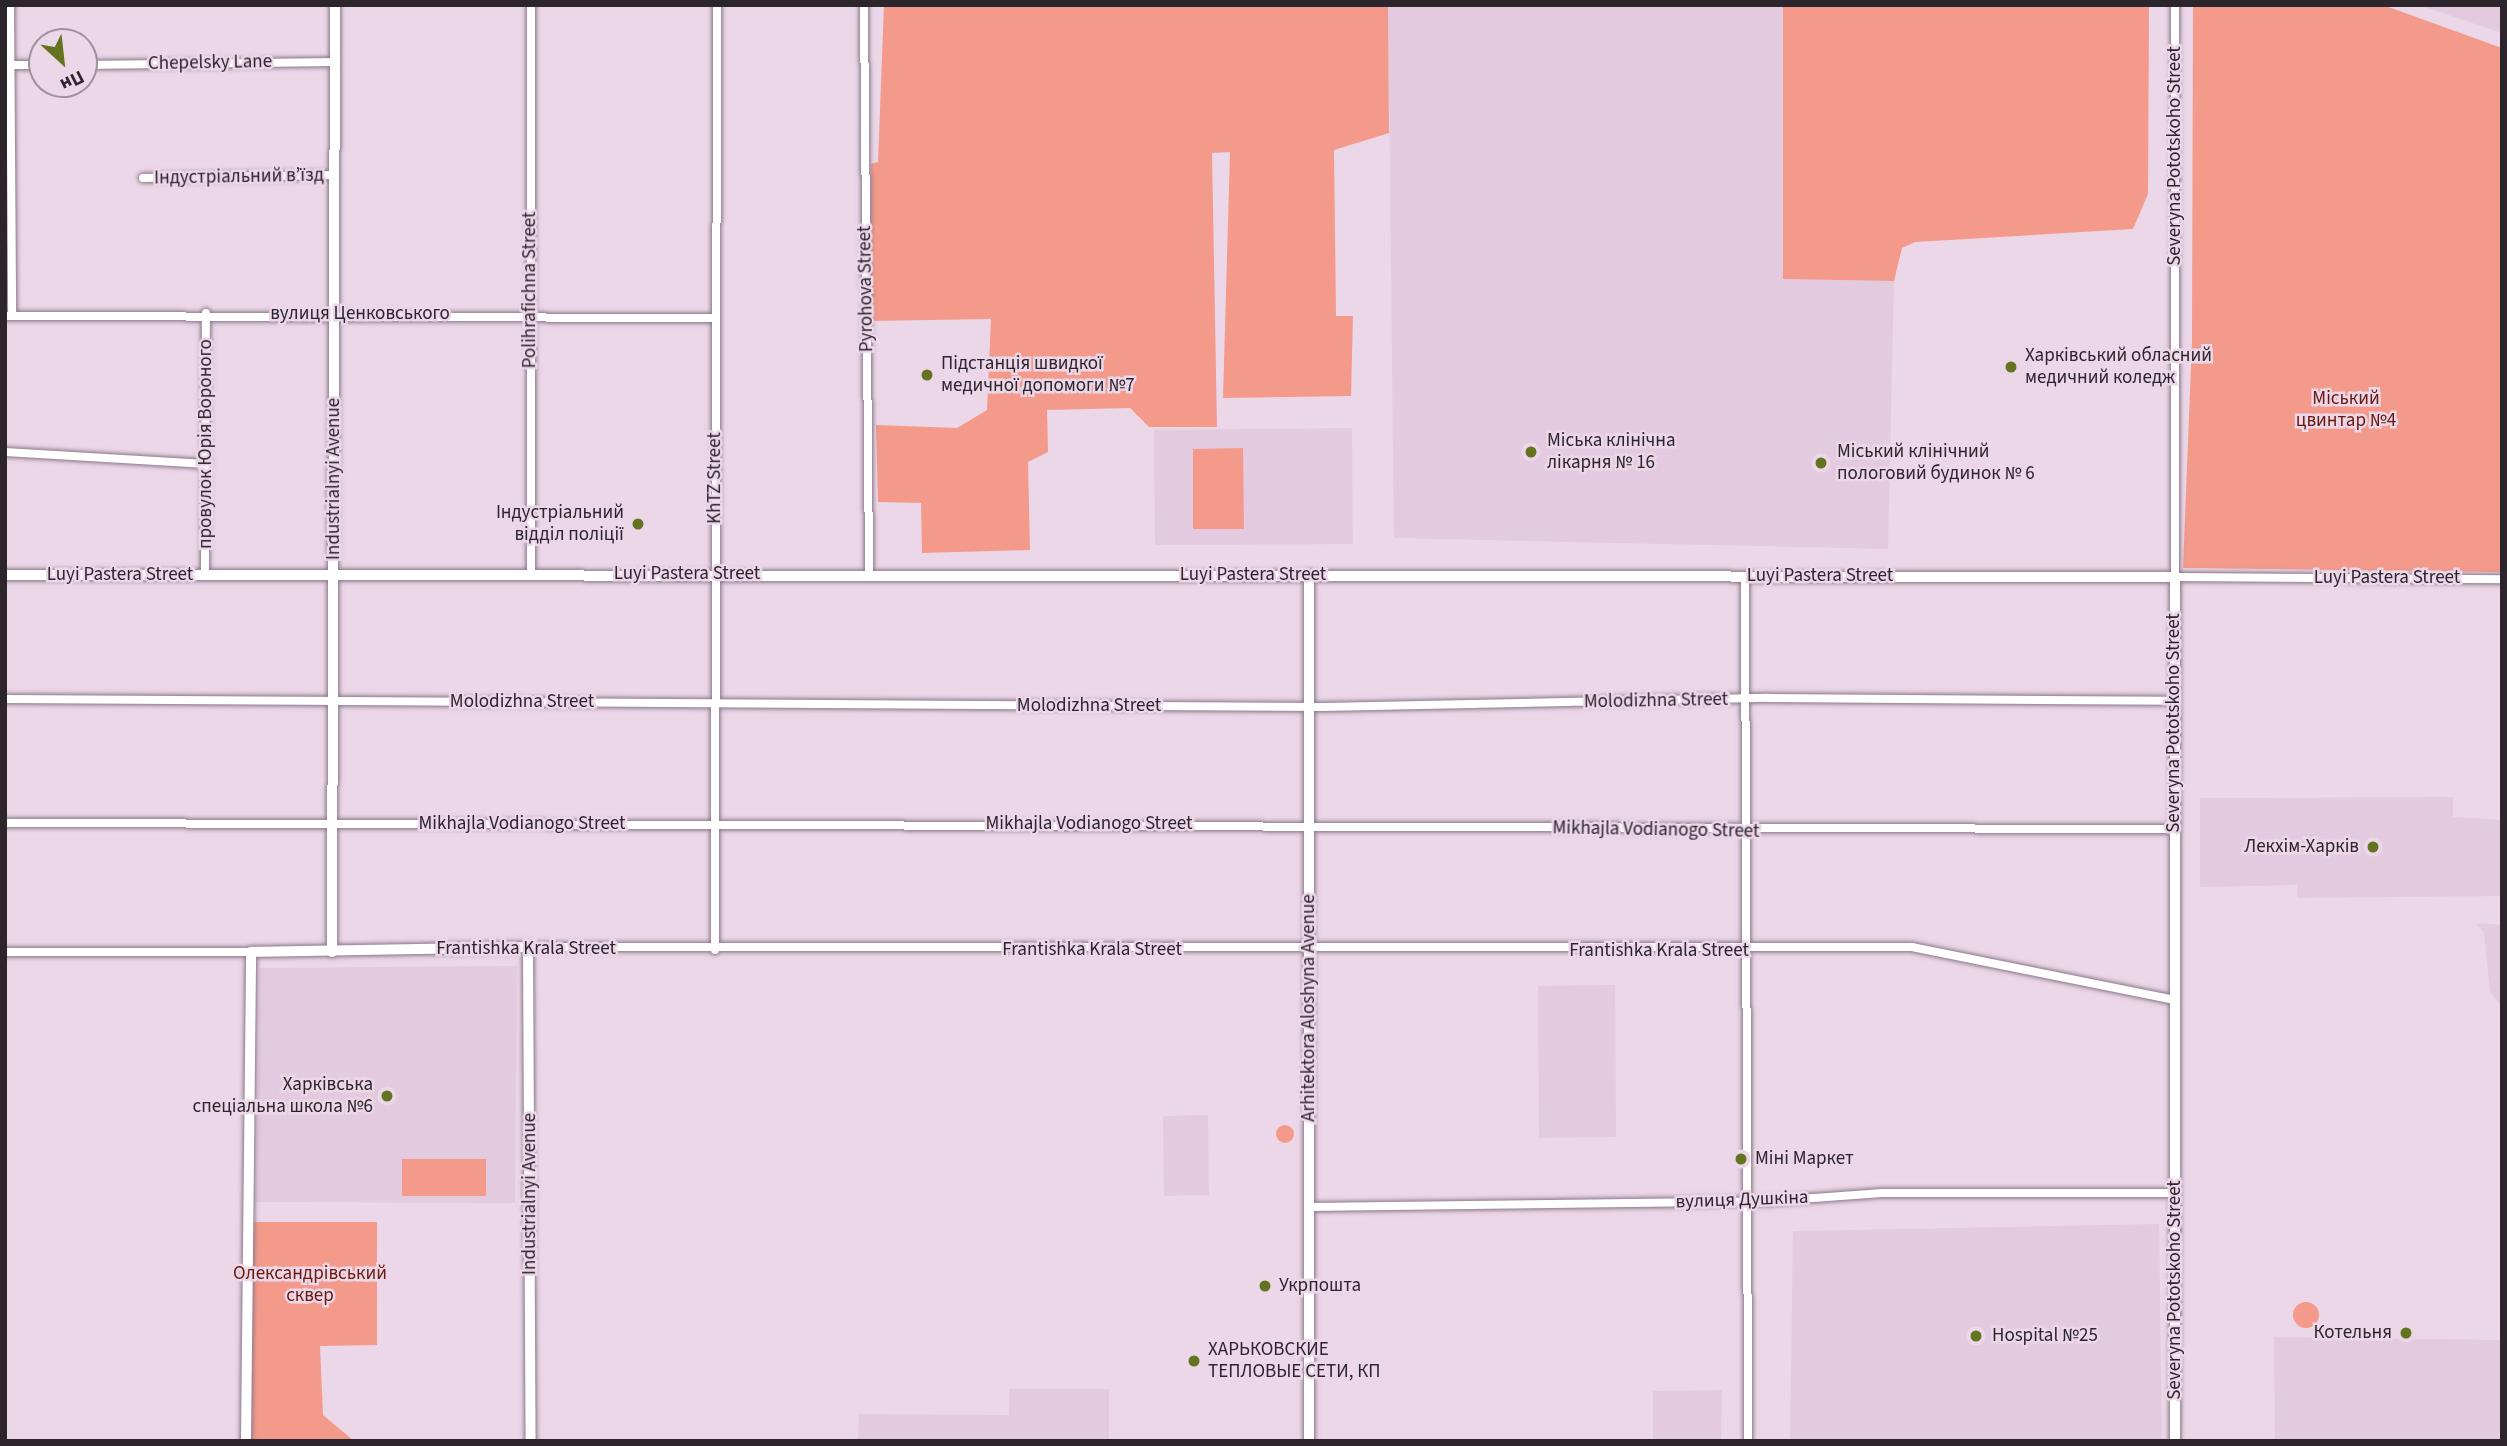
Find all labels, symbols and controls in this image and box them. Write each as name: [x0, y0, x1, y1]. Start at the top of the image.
north arrow: [28, 28, 98, 98]
street label: Severyna Pototskoho Street: [2164, 46, 2186, 266]
street label: Chepelsky Lane: [148, 51, 272, 75]
text: Пн: [55, 63, 89, 98]
street label: Індустріальний в’їзд: [154, 164, 324, 190]
street label: Polihrafichna Street: [519, 212, 541, 368]
street label: Pyrohova Street: [853, 226, 879, 352]
street label: вулиця Ценковського: [270, 303, 450, 325]
street label: провулок Юрія Вороного: [195, 339, 217, 549]
place label: Харківський обласний медичний коледж: [2025, 345, 2212, 389]
place label: Підстанція швидкої медичної допомоги №7: [941, 353, 1135, 397]
marker: Харківський обласний медичний коледж: [2003, 359, 2019, 375]
marker: Підстанція швидкої медичної допомоги №7: [919, 367, 935, 383]
park label: Міський цвинтар №4: [2296, 388, 2396, 432]
street label: Industrialnyi Avenue: [323, 398, 345, 560]
place label: Міська клінічна лікарня № 16: [1547, 430, 1676, 474]
street label: KhTZ Street: [704, 432, 726, 524]
place label: Міський клінічний пологовий будинок № 6: [1837, 441, 2035, 485]
marker: Міська клінічна лікарня № 16: [1521, 442, 1541, 462]
marker: Міський клінічний пологовий будинок № 6: [1811, 453, 1831, 473]
place label: Індустріальний відділ поліції: [496, 502, 624, 546]
marker: Індустріальний відділ поліції: [630, 516, 646, 532]
street label: Luyi Pastera Street: [614, 563, 760, 585]
street label: Luyi Pastera Street: [47, 564, 193, 586]
street label: Luyi Pastera Street: [1180, 564, 1326, 586]
street label: Luyi Pastera Street: [1747, 565, 1893, 587]
street label: Luyi Pastera Street: [2314, 567, 2460, 589]
street label: Severyna Pototskoho Street: [2163, 613, 2185, 833]
street label: Molodizhna Street: [1584, 688, 1728, 714]
street label: Molodizhna Street: [450, 691, 594, 713]
street label: Molodizhna Street: [1017, 695, 1161, 717]
street label: Mikhajla Vodianogo Street: [418, 813, 626, 835]
street label: Mikhajla Vodianogo Street: [985, 813, 1193, 835]
street label: Mikhajla Vodianogo Street: [1552, 817, 1760, 843]
place label: Лекхім-Харків: [2244, 836, 2359, 858]
marker: Лекхім-Харків: [2365, 839, 2381, 855]
street label: Arhitektora Aloshyna Avenue: [1298, 894, 1320, 1122]
street label: Frantishka Krala Street: [436, 938, 616, 960]
street label: Frantishka Krala Street: [1002, 939, 1182, 961]
street label: Frantishka Krala Street: [1569, 940, 1749, 962]
place label: Харківська спеціальна школа №6: [193, 1074, 373, 1118]
marker: Харківська спеціальна школа №6: [379, 1088, 395, 1104]
street label: Industrialnyi Avenue: [519, 1113, 541, 1275]
place label: Міні Маркет: [1755, 1148, 1854, 1170]
marker: Міні Маркет: [1733, 1151, 1749, 1167]
street label: Severyna Pototskoho Street: [2164, 1180, 2186, 1400]
street label: вулиця Душкіна: [1675, 1186, 1809, 1214]
park label: Олександрівський сквер: [233, 1263, 387, 1307]
place label: Укрпошта: [1279, 1275, 1361, 1297]
marker: Укрпошта: [1257, 1278, 1273, 1294]
place label: Котельня: [2313, 1322, 2392, 1344]
place label: Hospital №25: [1992, 1325, 2098, 1347]
marker: Котельня: [2398, 1325, 2414, 1341]
marker: Hospital №25: [1966, 1326, 1986, 1346]
place label: ХАРЬКОВСКИЕ ТЕПЛОВЫЕ СЕТИ, КП: [1208, 1339, 1381, 1383]
marker: ХАРЬКОВСКИЕ ТЕПЛОВЫЕ СЕТИ, КП: [1186, 1353, 1202, 1369]

